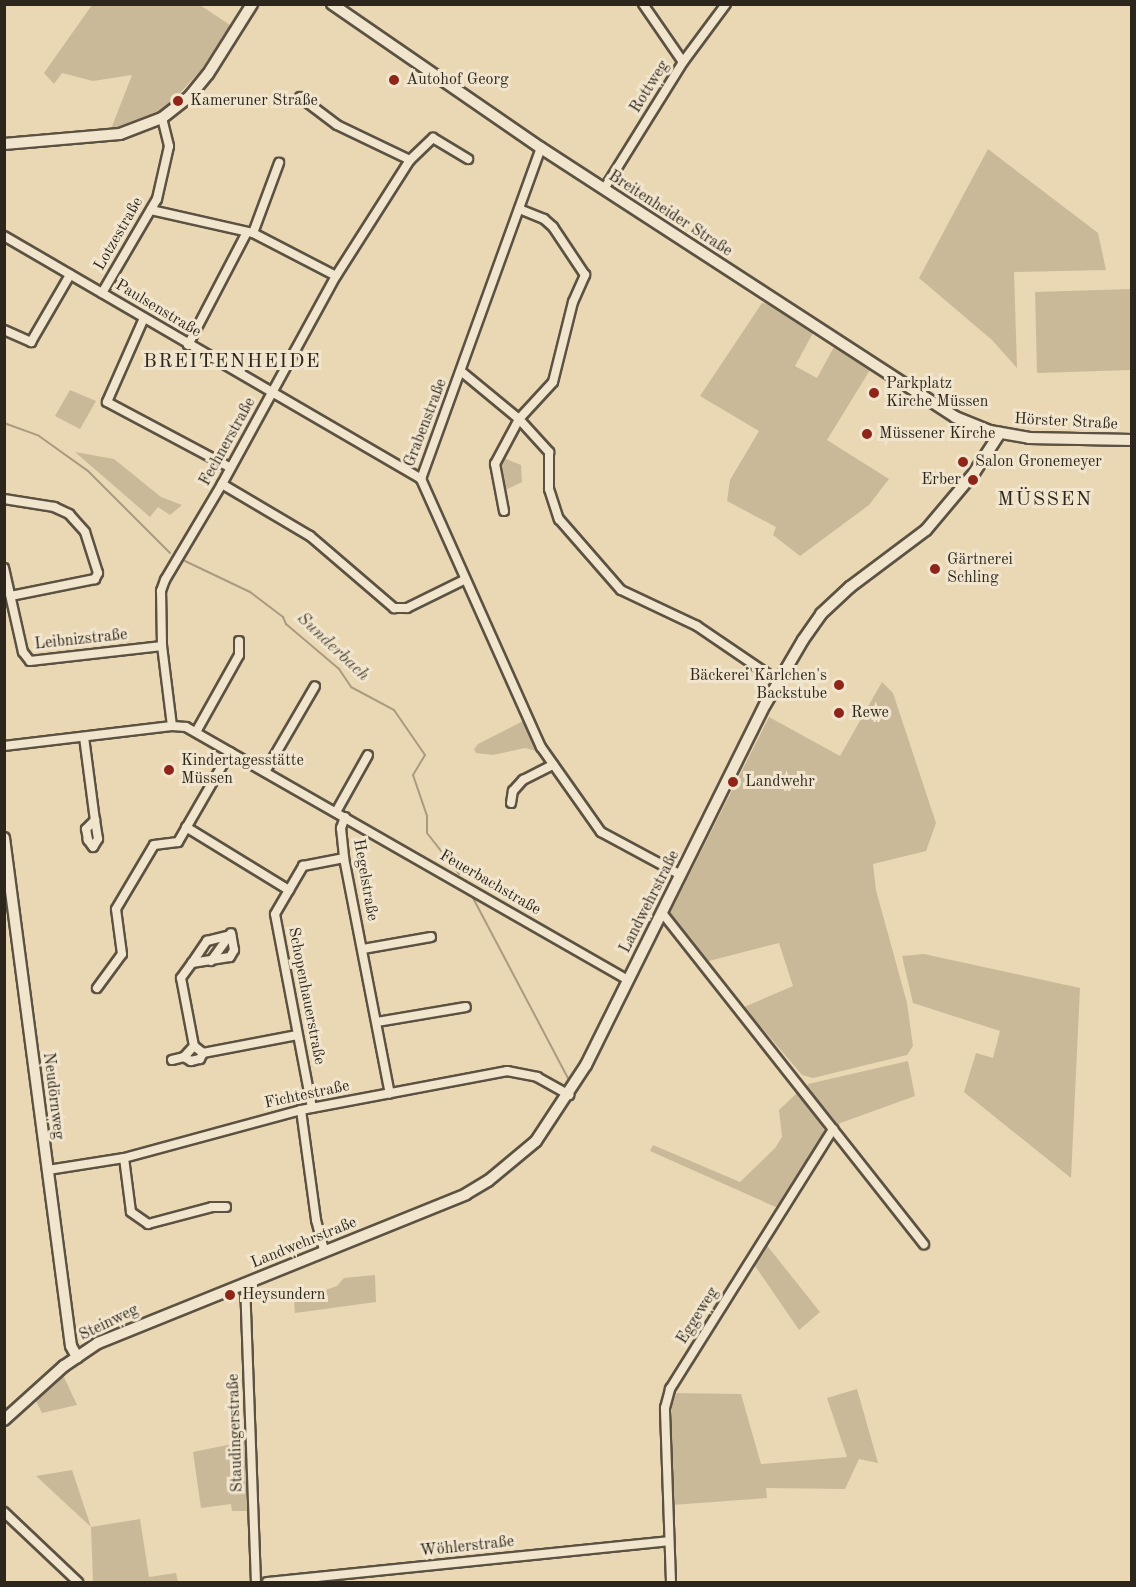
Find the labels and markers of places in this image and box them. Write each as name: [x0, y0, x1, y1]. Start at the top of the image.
place label: Autohof Georg: [406, 70, 509, 90]
marker: Autohof Georg: [387, 73, 401, 87]
place label: Kameruner Straße: [190, 91, 318, 111]
marker: Kameruner Straße: [171, 94, 185, 108]
place label: Parkplatz Kirche Müssen: [886, 374, 988, 412]
marker: Parkplatz Kirche Müssen: [867, 386, 881, 400]
place label: Müssener Kirche: [879, 424, 995, 444]
marker: Müssener Kirche: [860, 427, 874, 441]
place label: Salon Gronemeyer: [975, 452, 1102, 472]
marker: Salon Gronemeyer: [956, 455, 970, 469]
place label: Erber: [921, 470, 961, 490]
marker: Erber: [966, 473, 980, 487]
place label: Gärtnerei Schling: [947, 550, 1013, 588]
marker: Gärtnerei Schling: [928, 562, 942, 576]
place label: Bäckerei Karlchen's Backstube: [689, 666, 827, 704]
marker: Bäckerei Karlchen's Backstube: [832, 678, 846, 692]
place label: Rewe: [851, 703, 889, 723]
marker: Rewe: [832, 706, 846, 720]
place label: Kindertagesstätte Müssen: [181, 751, 304, 789]
marker: Kindertagesstätte Müssen: [162, 763, 176, 777]
place label: Landwehr: [745, 772, 815, 792]
marker: Landwehr: [726, 775, 740, 789]
place label: Heysundern: [242, 1285, 325, 1305]
marker: Heysundern: [223, 1288, 237, 1302]

